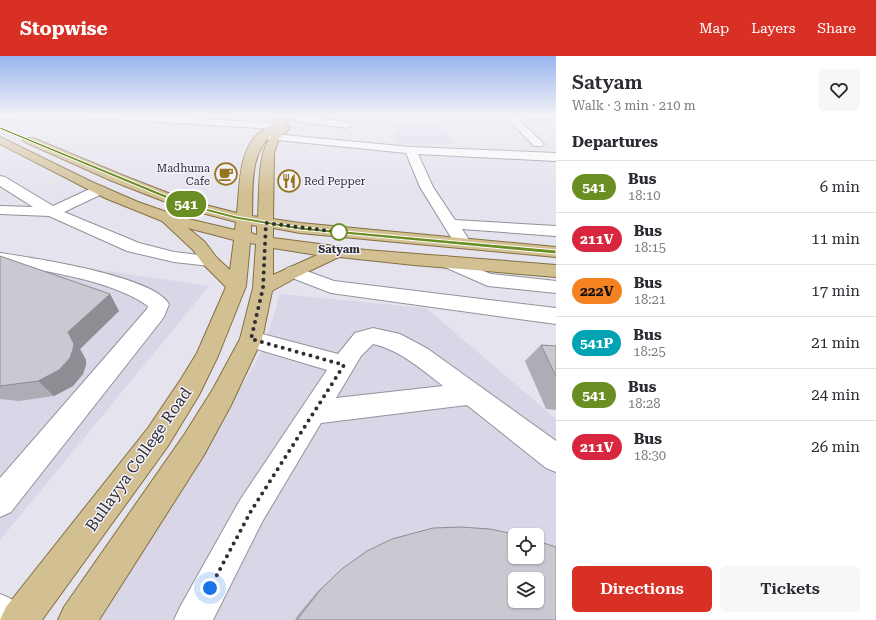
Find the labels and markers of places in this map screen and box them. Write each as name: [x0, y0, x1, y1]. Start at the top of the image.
cafe icon: Madhuma Cafe: [213, 161, 239, 187]
place label: Madhuma Cafe: [157, 162, 210, 188]
restaurant icon: Red Pepper: [276, 168, 302, 194]
place label: Red Pepper: [304, 175, 366, 188]
marker: Satyam: [330, 223, 348, 241]
place label: Satyam: [318, 243, 360, 256]

